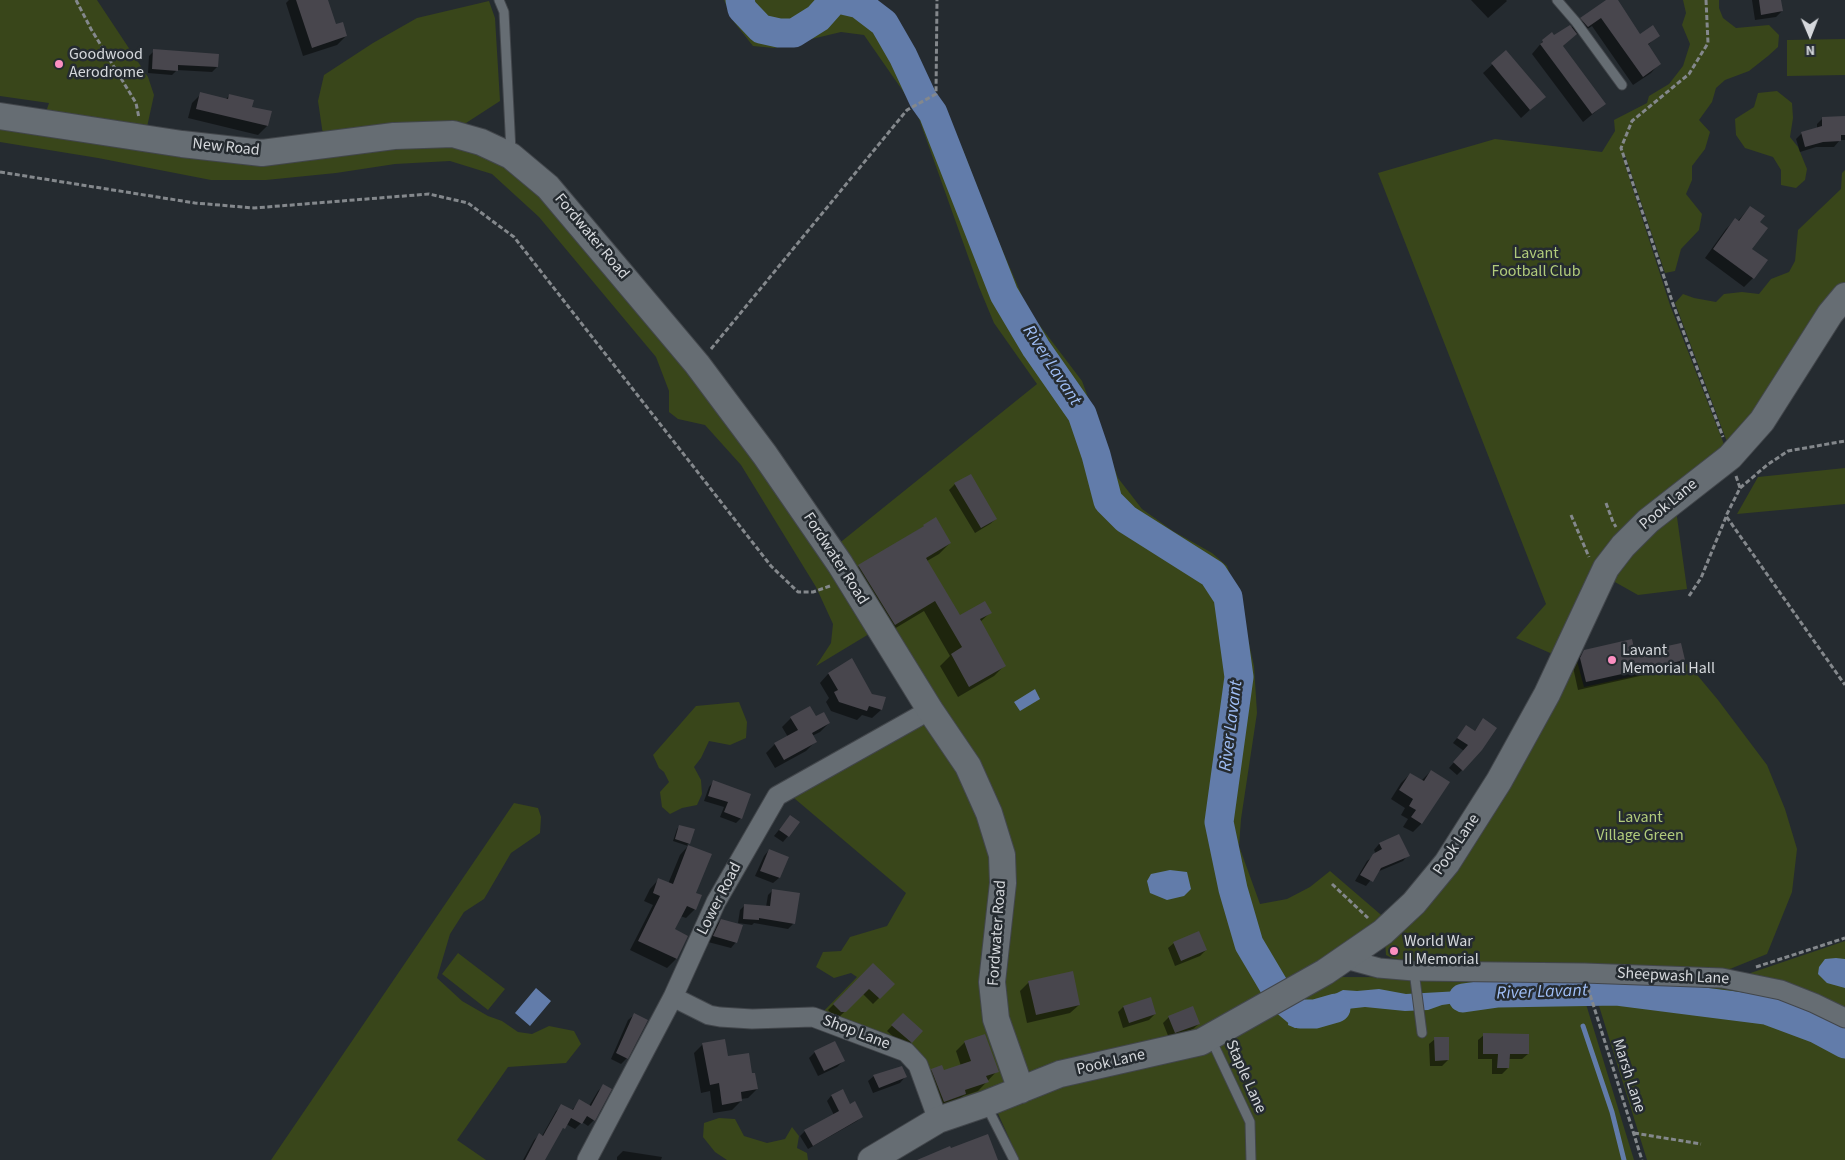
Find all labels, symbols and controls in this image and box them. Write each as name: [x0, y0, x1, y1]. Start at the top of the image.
north arrow: [1785, 10, 1835, 60]
text: N: [1805, 40, 1815, 60]
place label: Goodwood Aerodrome: [69, 45, 144, 83]
marker: Goodwood Aerodrome: [53, 58, 65, 70]
street label: New Road: [191, 135, 261, 161]
street label: Fordwater Road: [550, 190, 632, 284]
park label: Lavant Football Club: [1492, 244, 1580, 282]
water label: River Lavant: [1017, 322, 1085, 410]
street label: Pook Lane: [1636, 475, 1702, 535]
street label: Fordwater Road: [798, 509, 872, 609]
place label: Lavant Memorial Hall: [1622, 641, 1715, 679]
marker: Lavant Memorial Hall: [1606, 654, 1618, 666]
water label: River Lavant: [1216, 679, 1248, 773]
park label: Lavant Village Green: [1596, 808, 1684, 846]
street label: Pook Lane: [1430, 811, 1484, 879]
street label: Lower Road: [694, 860, 746, 938]
street label: Fordwater Road: [985, 879, 1011, 987]
place label: World War II Memorial: [1404, 932, 1479, 970]
marker: World War II Memorial: [1388, 945, 1400, 957]
street label: Sheepwash Lane: [1616, 964, 1730, 990]
water label: River Lavant: [1496, 981, 1588, 1005]
street label: Shop Lane: [820, 1011, 892, 1055]
street label: Marsh Lane: [1607, 1037, 1649, 1115]
street label: Staple Lane: [1220, 1038, 1270, 1116]
street label: Pook Lane: [1075, 1046, 1147, 1080]

